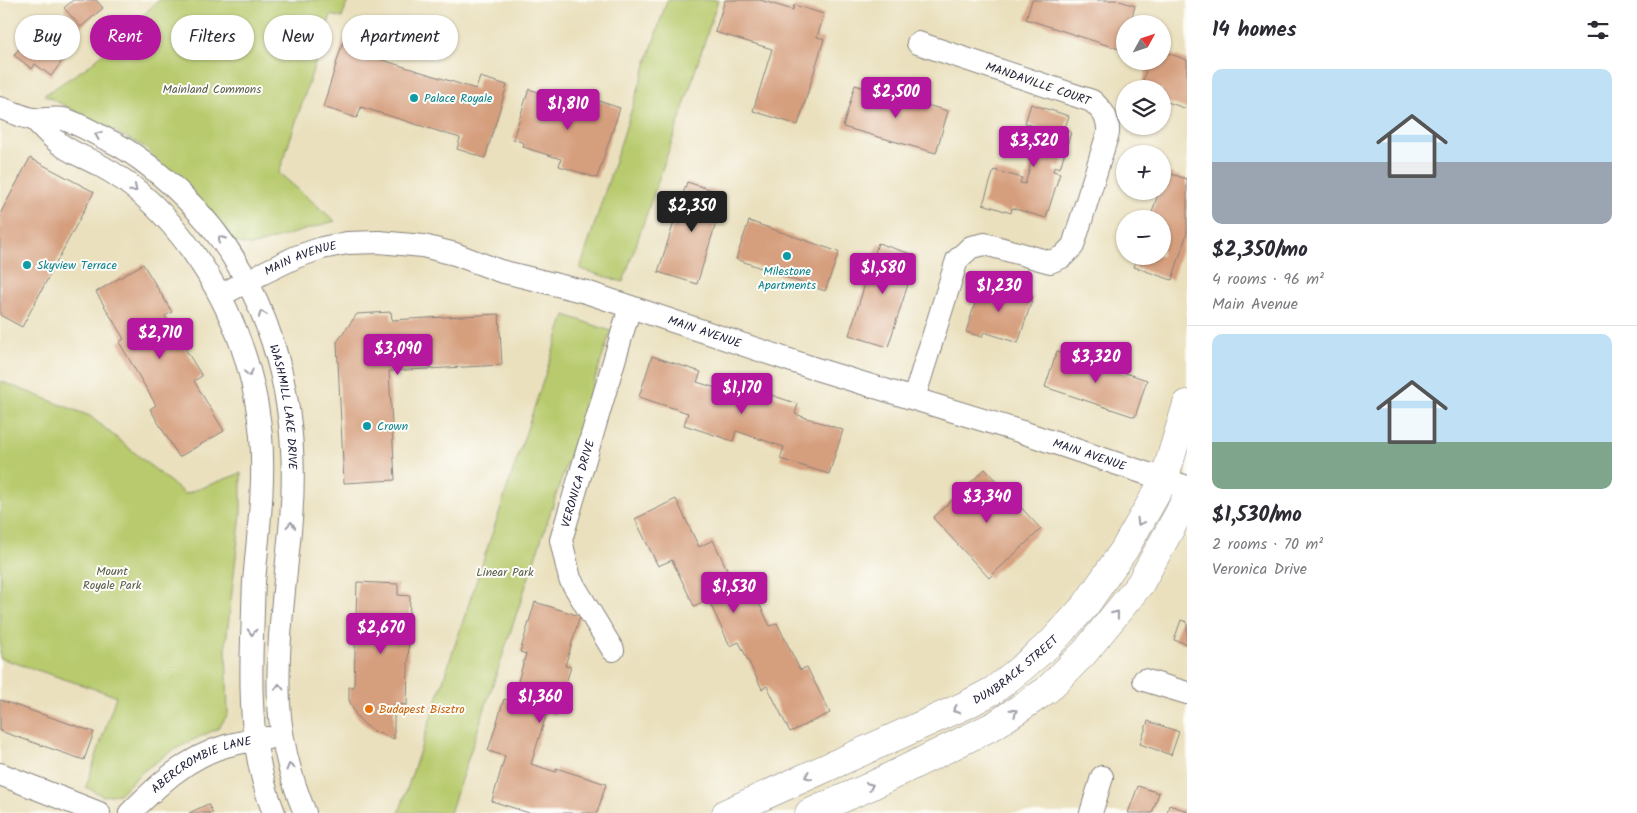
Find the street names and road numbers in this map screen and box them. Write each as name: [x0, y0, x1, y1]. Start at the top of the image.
street label: MANDAVILLE COURT: [983, 57, 1095, 111]
street label: MAIN AVENUE: [261, 236, 339, 281]
street label: MAIN AVENUE: [665, 311, 745, 353]
street label: WASHMILL LAKE DRIVE: [264, 342, 302, 471]
street label: MAIN AVENUE: [1050, 433, 1130, 476]
street label: VERONICA DRIVE: [556, 436, 600, 530]
street label: DUNBRACK STREET: [969, 630, 1064, 709]
street label: ABERCROMBIE LANE: [147, 731, 254, 798]

